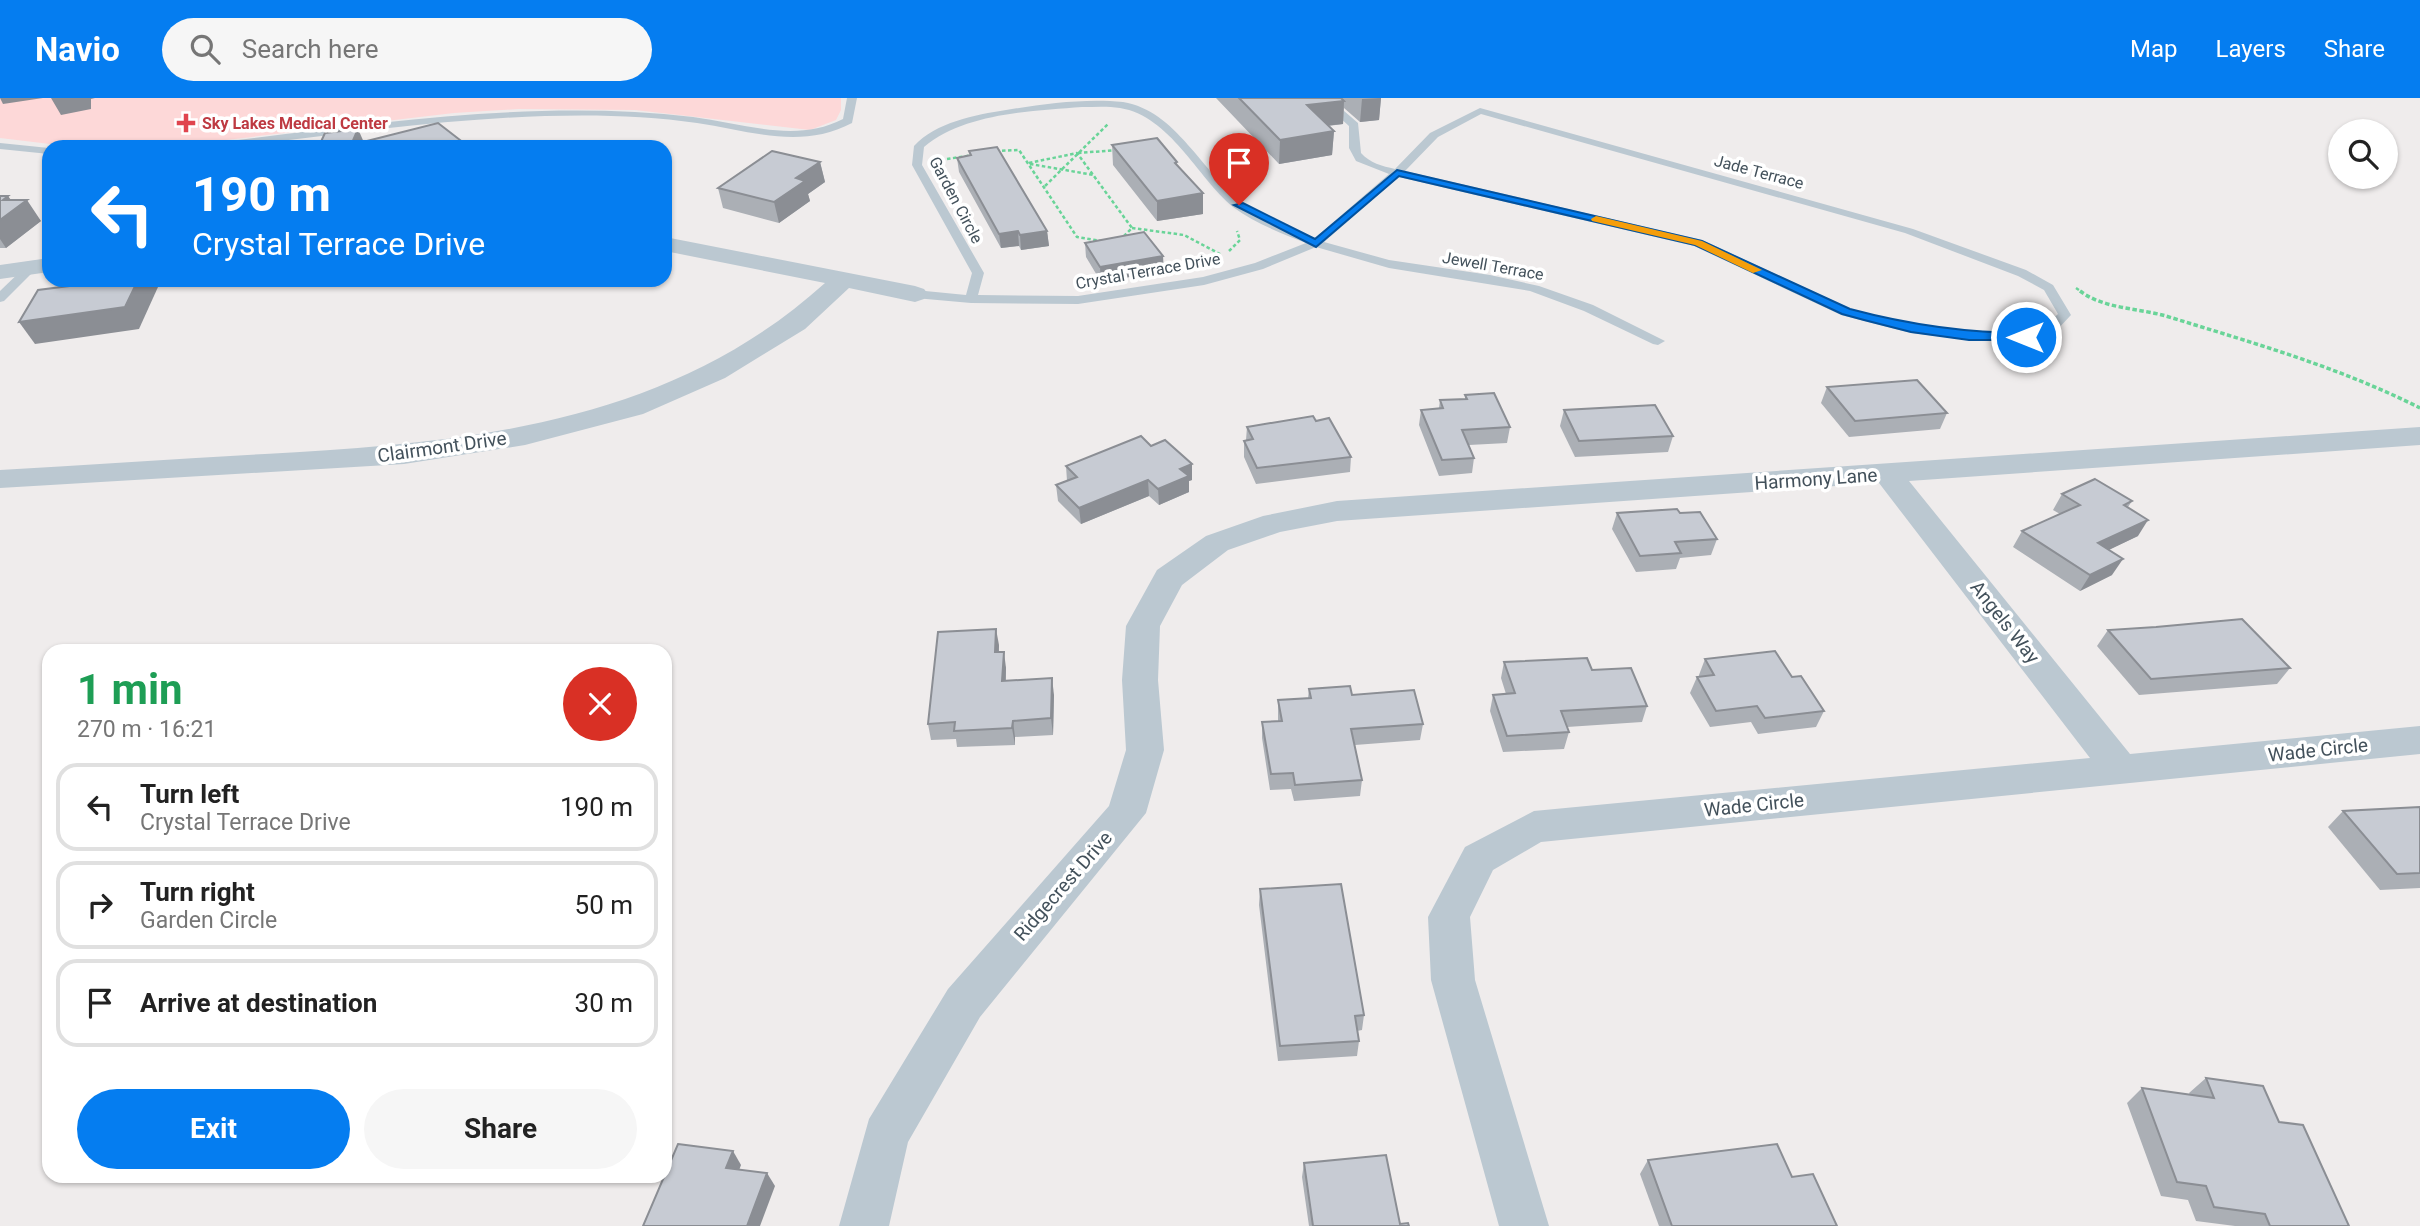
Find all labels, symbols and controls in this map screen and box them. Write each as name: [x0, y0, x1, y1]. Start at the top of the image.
search box: [162, 18, 652, 81]
text: Navio: [35, 30, 120, 69]
icon: search: [186, 30, 224, 68]
text: Search here: [242, 34, 379, 64]
text: Map: [2130, 35, 2178, 63]
text: Layers: [2216, 35, 2286, 63]
text: Share: [2324, 35, 2385, 63]
marker: Sky Lakes Medical Center: [176, 113, 196, 133]
place label: Sky Lakes Medical Center: [202, 114, 388, 133]
map controls: [2328, 119, 2398, 189]
button: search: [2328, 119, 2398, 189]
pin: [1209, 133, 1269, 205]
icon: arrive: [1220, 144, 1258, 182]
street label: Jade Terrace: [1712, 151, 1806, 193]
street label: Garden Circle: [925, 153, 987, 247]
text: 190 m: [192, 166, 331, 223]
icon: left: [77, 168, 168, 259]
text: Crystal Terrace Drive: [192, 225, 485, 263]
street label: Jewell Terrace: [1441, 248, 1545, 284]
street label: Crystal Terrace Drive: [1074, 249, 1222, 293]
position arrow: [1989, 300, 2063, 374]
street label: Clairmont Drive: [376, 427, 508, 467]
street label: Harmony Lane: [1754, 463, 1878, 495]
street label: Angels Way: [1966, 576, 2044, 668]
text: 1 min: [77, 665, 183, 714]
button: close: [563, 667, 637, 741]
text: 270 m · 16:21: [77, 716, 216, 743]
street label: Wade Circle: [2267, 733, 2369, 767]
text: Turn left: [140, 779, 239, 809]
icon: left: [81, 788, 119, 826]
street label: Wade Circle: [1703, 788, 1805, 822]
text: 190 m: [560, 792, 633, 822]
text: Crystal Terrace Drive: [140, 809, 351, 836]
street label: Ridgecrest Drive: [1009, 827, 1117, 945]
text: Turn right: [140, 877, 255, 907]
icon: right: [81, 886, 119, 924]
text: 50 m: [575, 890, 633, 920]
text: Garden Circle: [140, 907, 277, 934]
icon: arrive: [81, 984, 119, 1022]
text: Arrive at destination: [140, 988, 377, 1018]
text: 30 m: [575, 988, 633, 1018]
button: Exit: [77, 1089, 350, 1169]
button: Share: [364, 1089, 637, 1169]

